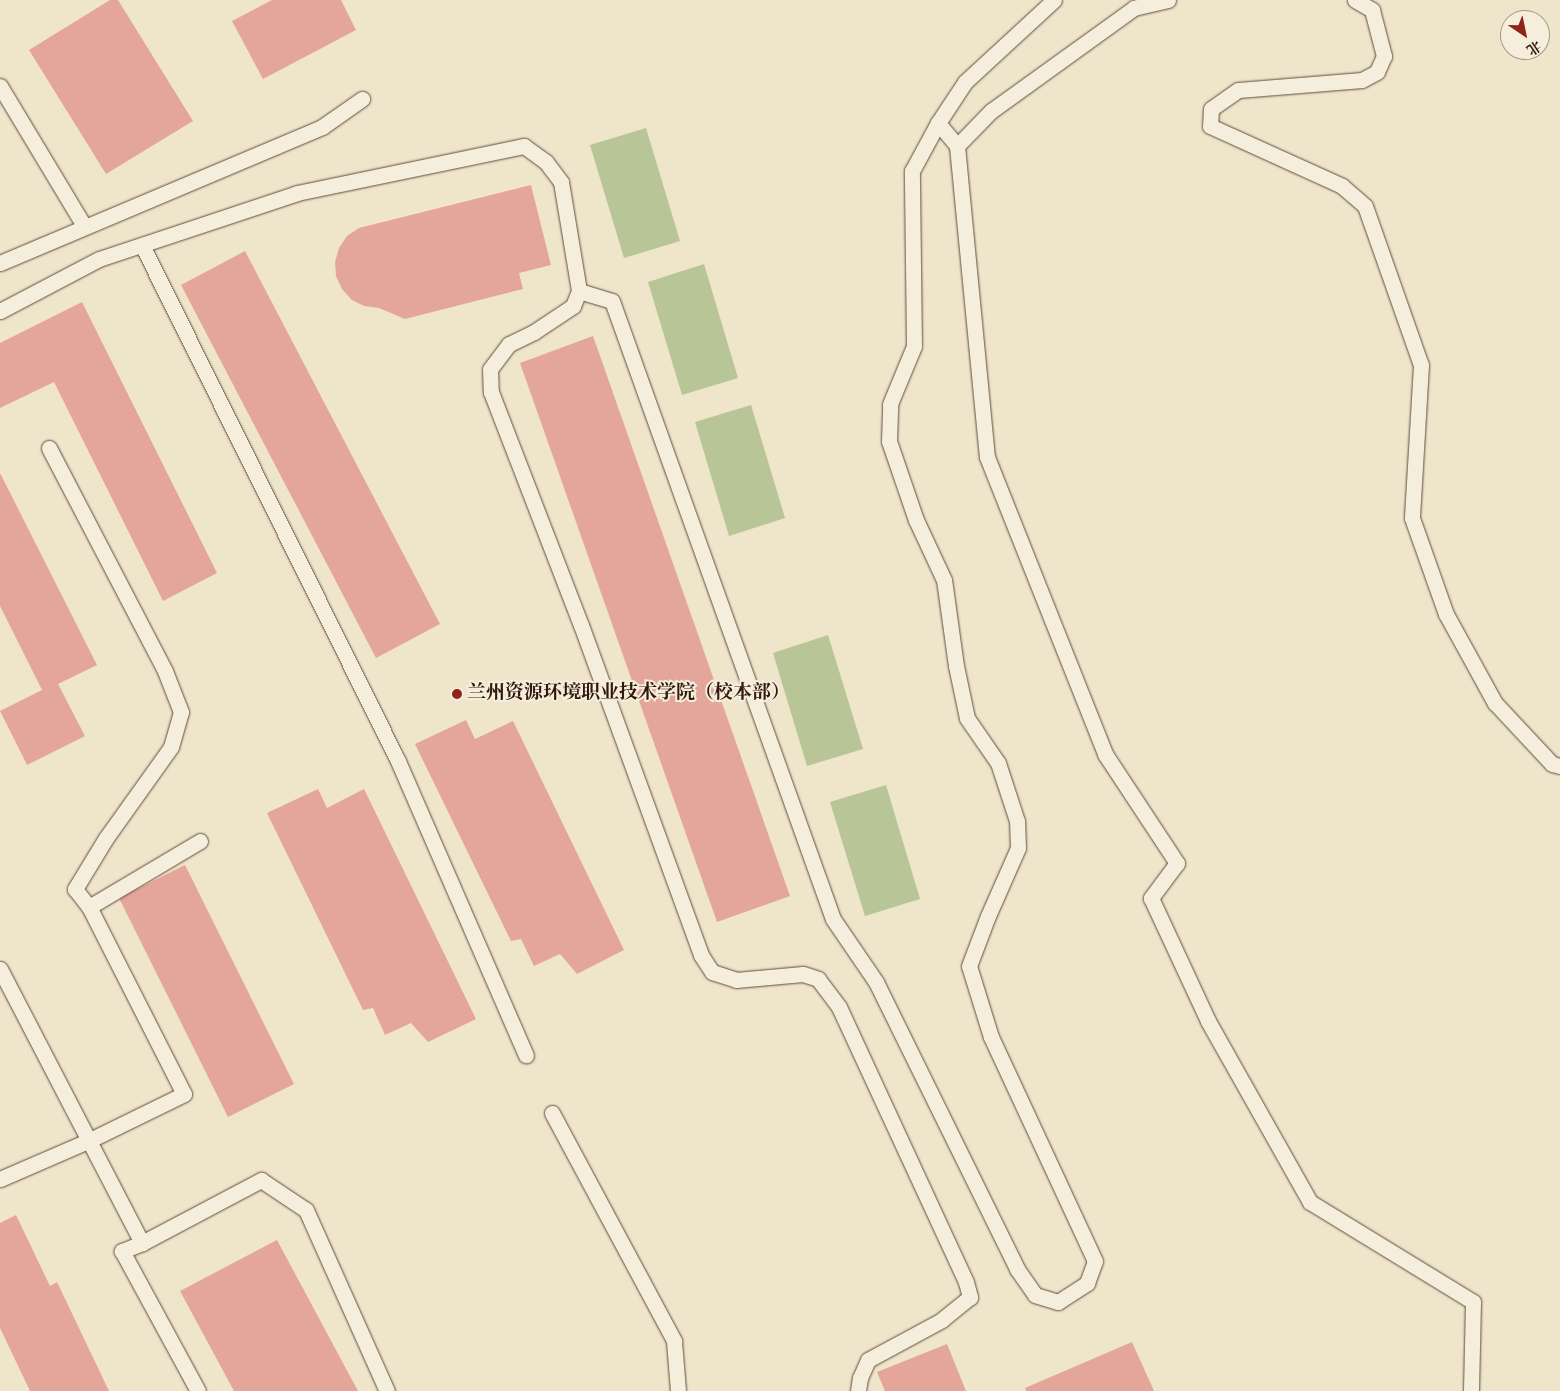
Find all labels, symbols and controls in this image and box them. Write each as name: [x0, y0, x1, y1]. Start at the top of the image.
north arrow: [1500, 10, 1550, 60]
text: 北: [1521, 34, 1544, 59]
place label: 兰州资源环境职业技术学院（校本部）: [467, 683, 790, 705]
marker: 兰州资源环境职业技术学院（校本部）: [451, 688, 463, 700]

